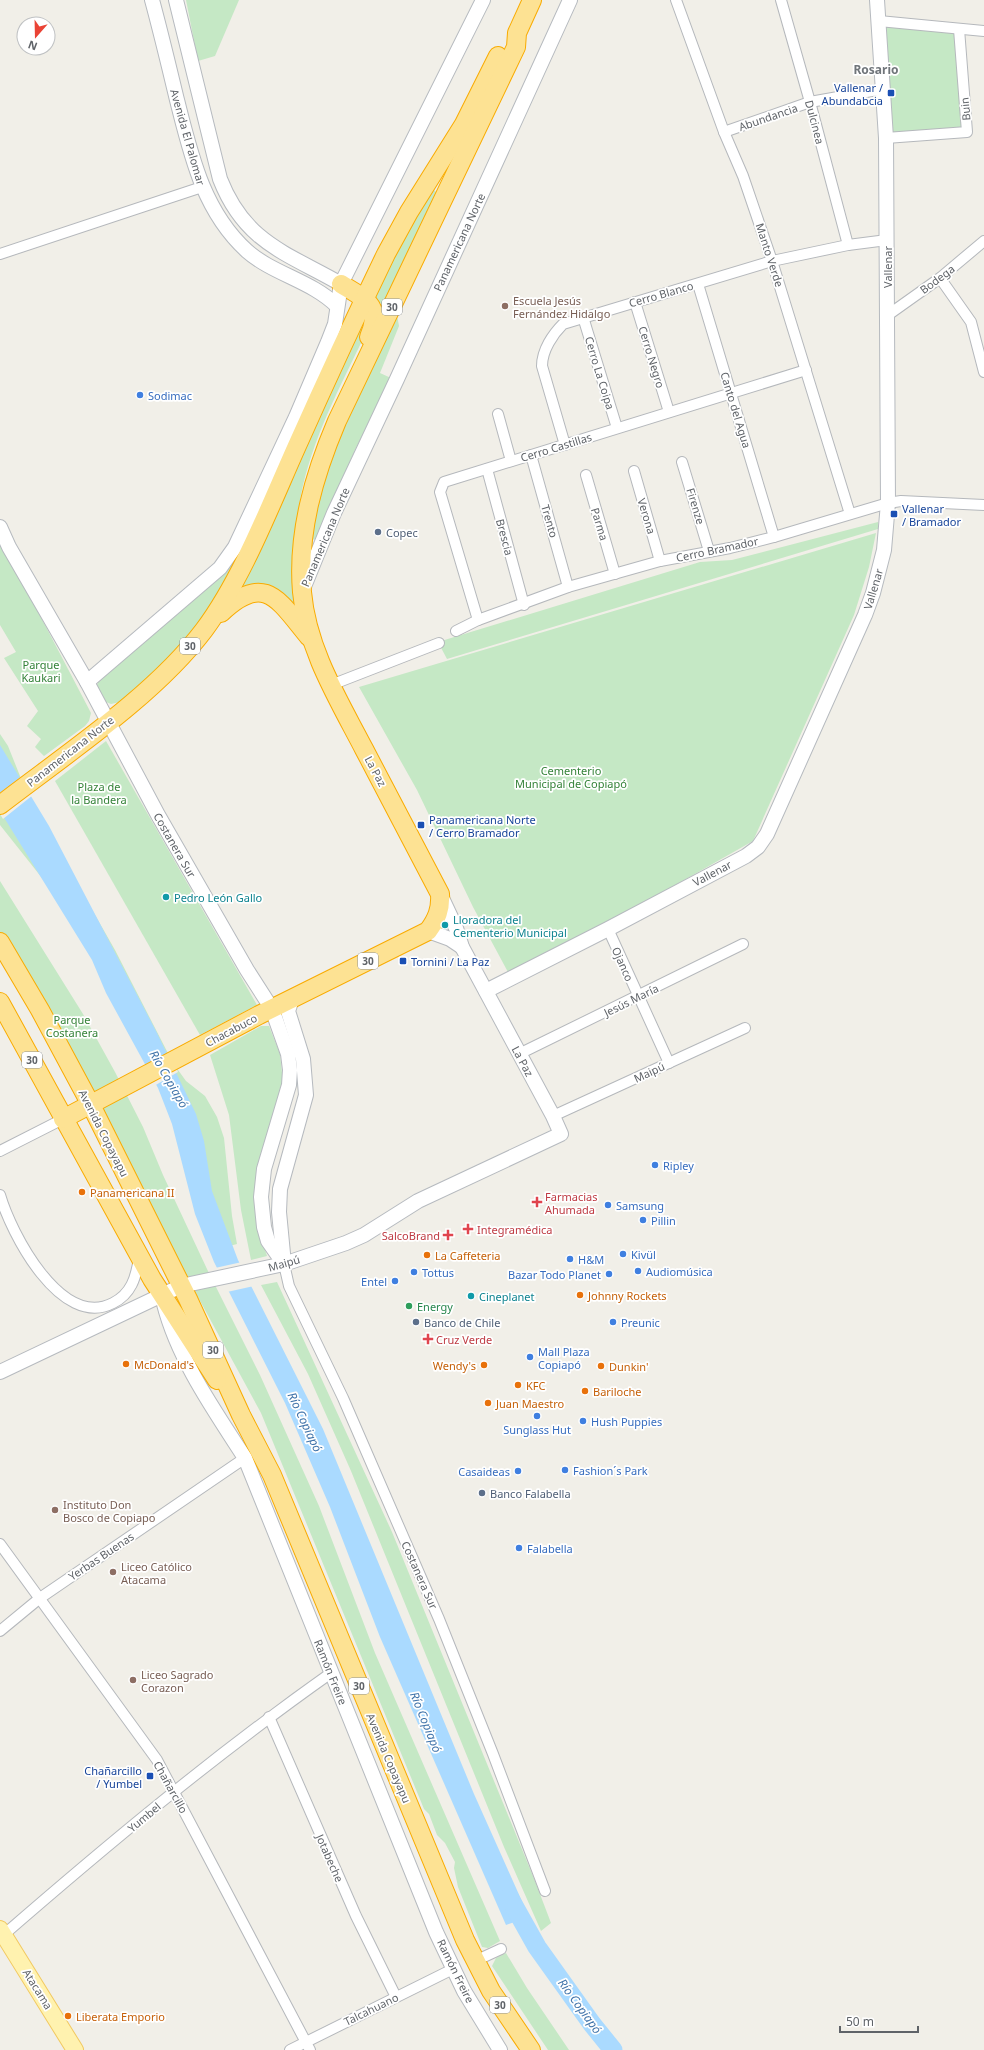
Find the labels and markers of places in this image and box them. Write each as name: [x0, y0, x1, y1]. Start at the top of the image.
place label: Vallenar / Abundabcia: [822, 80, 883, 108]
marker: Vallenar / Abundabcia: [886, 88, 896, 98]
place label: Escuela Jesús Fernández Hidalgo: [513, 293, 611, 321]
marker: Escuela Jesús Fernández Hidalgo: [500, 301, 510, 311]
place label: Sodimac: [148, 388, 192, 403]
marker: Sodimac: [135, 390, 145, 400]
place label: Vallenar / Bramador: [902, 501, 961, 529]
marker: Vallenar / Bramador: [889, 509, 899, 519]
place label: Copec: [386, 525, 418, 540]
marker: Copec: [373, 527, 383, 537]
place label: Panamericana Norte / Cerro Bramador: [429, 812, 536, 840]
marker: Panamericana Norte / Cerro Bramador: [416, 820, 426, 830]
place label: Pedro León Gallo: [174, 890, 263, 905]
marker: Pedro León Gallo: [161, 892, 171, 902]
place label: Lloradora del Cementerio Municipal: [453, 912, 567, 940]
marker: Lloradora del Cementerio Municipal: [440, 920, 450, 930]
place label: Tornini / La Paz: [411, 954, 489, 969]
marker: Tornini / La Paz: [398, 956, 408, 966]
place label: Ripley: [663, 1158, 694, 1173]
marker: Ripley: [650, 1160, 660, 1170]
place label: Panamericana II: [90, 1185, 175, 1200]
marker: Panamericana II: [77, 1187, 87, 1197]
place label: Farmacias Ahumada: [545, 1189, 597, 1217]
marker: Farmacias Ahumada: [532, 1197, 542, 1207]
place label: Samsung: [616, 1198, 664, 1213]
marker: Samsung: [603, 1200, 613, 1210]
place label: Pillin: [651, 1213, 676, 1228]
marker: Pillin: [638, 1215, 648, 1225]
place label: Integramédica: [477, 1222, 553, 1237]
marker: Integramédica: [462, 1223, 474, 1235]
place label: SalcoBrand: [382, 1228, 440, 1243]
marker: SalcoBrand: [443, 1230, 453, 1240]
place label: Kivül: [631, 1247, 656, 1262]
place label: La Caffeteria: [435, 1248, 500, 1263]
marker: Kivül: [618, 1249, 628, 1259]
marker: La Caffeteria: [422, 1250, 432, 1260]
place label: H&M: [578, 1252, 604, 1267]
marker: H&M: [565, 1254, 575, 1264]
place label: Audiomúsica: [646, 1264, 713, 1279]
place label: Tottus: [422, 1265, 454, 1280]
marker: Audiomúsica: [633, 1266, 643, 1276]
marker: Tottus: [409, 1267, 419, 1277]
place label: Bazar Todo Planet: [508, 1267, 601, 1282]
marker: Bazar Todo Planet: [604, 1269, 614, 1279]
place label: Entel: [361, 1274, 387, 1289]
marker: Entel: [390, 1276, 400, 1286]
place label: Johnny Rockets: [587, 1288, 667, 1303]
place label: Cineplanet: [479, 1289, 535, 1304]
marker: Johnny Rockets: [575, 1290, 585, 1300]
marker: Cineplanet: [466, 1291, 476, 1301]
place label: Energy: [417, 1299, 453, 1314]
marker: Energy: [404, 1301, 414, 1311]
place label: Banco de Chile: [424, 1315, 500, 1330]
place label: Preunic: [621, 1315, 660, 1330]
marker: Banco de Chile: [411, 1317, 421, 1327]
marker: Preunic: [608, 1317, 618, 1327]
place label: Cruz Verde: [436, 1332, 492, 1347]
marker: Cruz Verde: [423, 1334, 433, 1344]
place label: Mall Plaza Copiapó: [538, 1344, 590, 1372]
marker: Mall Plaza Copiapó: [525, 1352, 535, 1362]
place label: McDonald's: [134, 1357, 194, 1372]
place label: Wendy's: [433, 1358, 476, 1373]
marker: McDonald's: [121, 1359, 131, 1369]
place label: Dunkin': [609, 1359, 649, 1374]
marker: Wendy's: [479, 1360, 489, 1370]
marker: Dunkin': [596, 1361, 606, 1371]
place label: KFC: [526, 1378, 546, 1393]
marker: KFC: [513, 1380, 523, 1390]
place label: Bariloche: [593, 1384, 641, 1399]
marker: Bariloche: [580, 1386, 590, 1396]
place label: Juan Maestro: [495, 1396, 565, 1411]
marker: Juan Maestro: [483, 1398, 493, 1408]
marker: Sunglass Hut: [532, 1411, 542, 1421]
place label: Hush Puppies: [591, 1414, 662, 1429]
marker: Hush Puppies: [578, 1416, 588, 1426]
place label: Sunglass Hut: [503, 1422, 571, 1437]
place label: Fashion´s Park: [573, 1463, 648, 1478]
place label: Casaideas: [458, 1464, 510, 1479]
marker: Fashion´s Park: [560, 1465, 570, 1475]
marker: Casaideas: [513, 1466, 523, 1476]
place label: Banco Falabella: [490, 1486, 571, 1501]
marker: Banco Falabella: [477, 1488, 487, 1498]
place label: Instituto Don Bosco de Copiapo: [63, 1497, 156, 1525]
marker: Instituto Don Bosco de Copiapo: [50, 1505, 60, 1515]
place label: Falabella: [527, 1541, 573, 1556]
marker: Falabella: [514, 1543, 524, 1553]
place label: Liceo Católico Atacama: [121, 1559, 192, 1587]
marker: Liceo Católico Atacama: [108, 1567, 118, 1577]
place label: Liceo Sagrado Corazon: [141, 1667, 214, 1695]
marker: Liceo Sagrado Corazon: [128, 1675, 138, 1685]
place label: Chañarcillo / Yumbel: [84, 1763, 142, 1791]
marker: Chañarcillo / Yumbel: [145, 1771, 155, 1781]
place label: Liberata Emporio: [76, 2009, 165, 2024]
marker: Liberata Emporio: [63, 2011, 73, 2021]

